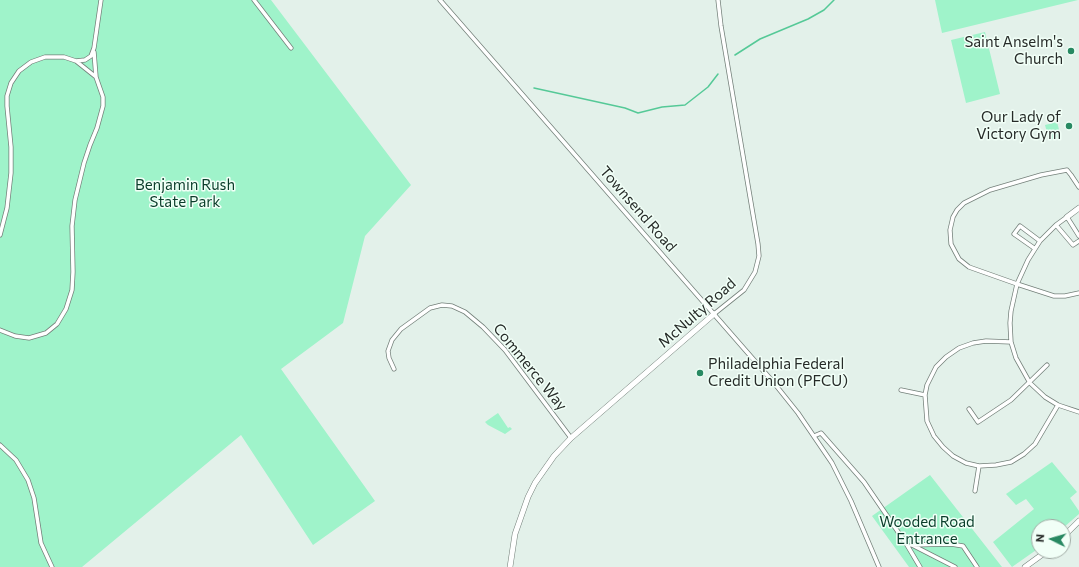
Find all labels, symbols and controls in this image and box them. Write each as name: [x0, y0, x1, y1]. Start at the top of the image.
place label: Saint Anselm's Church: [964, 33, 1063, 68]
marker: Saint Anselm's Church: [1066, 46, 1076, 56]
place label: Our Lady of Victory Gym: [976, 108, 1061, 143]
marker: Our Lady of Victory Gym: [1064, 121, 1074, 131]
street label: Townsend Road: [596, 162, 680, 256]
park label: Benjamin Rush State Park: [135, 176, 235, 211]
street label: McNulty Road: [654, 274, 740, 352]
street label: Commerce Way: [489, 320, 571, 414]
place label: Philadelphia Federal Credit Union (PFCU): [708, 355, 848, 390]
marker: Philadelphia Federal Credit Union (PFCU): [695, 368, 705, 378]
park label: Wooded Road Entrance: [879, 513, 975, 548]
north arrow: [1031, 519, 1071, 559]
text: N: [1033, 533, 1046, 543]

